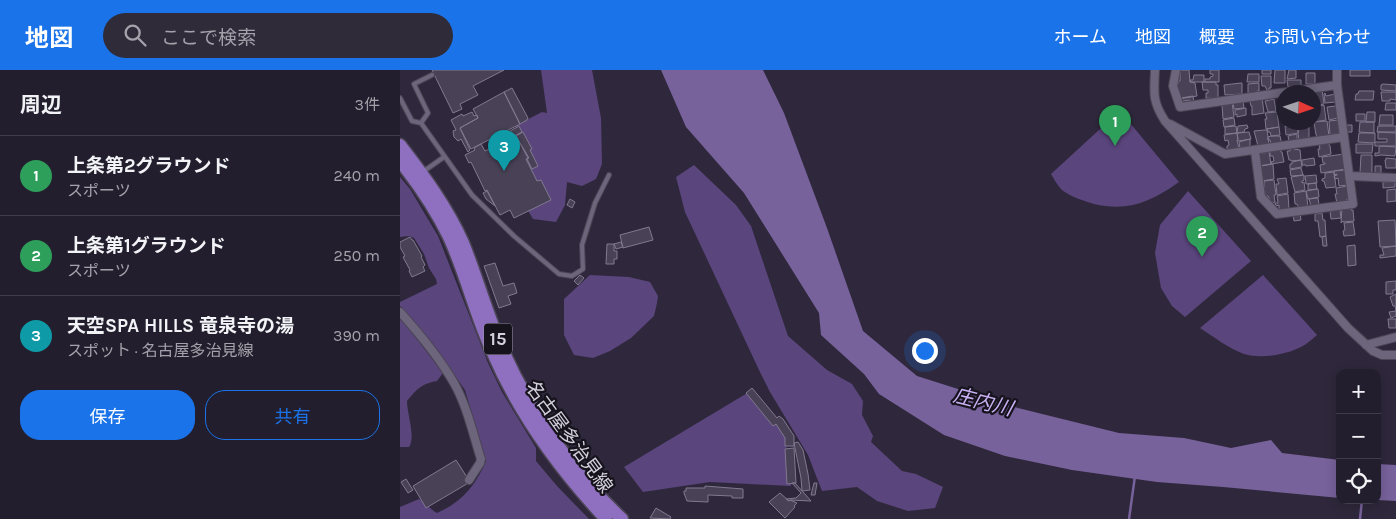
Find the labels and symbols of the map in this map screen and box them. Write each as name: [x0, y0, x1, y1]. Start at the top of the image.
north arrow: [1276, 85, 1321, 130]
pin: 1: [1099, 105, 1131, 146]
pin: 3: [488, 130, 520, 171]
pin: 2: [1186, 216, 1218, 257]
road number: 15: [484, 323, 512, 354]
your location: [912, 338, 938, 364]
street label: 名古屋多治見線: [521, 377, 617, 497]
water label: 庄内川: [951, 384, 1017, 421]

